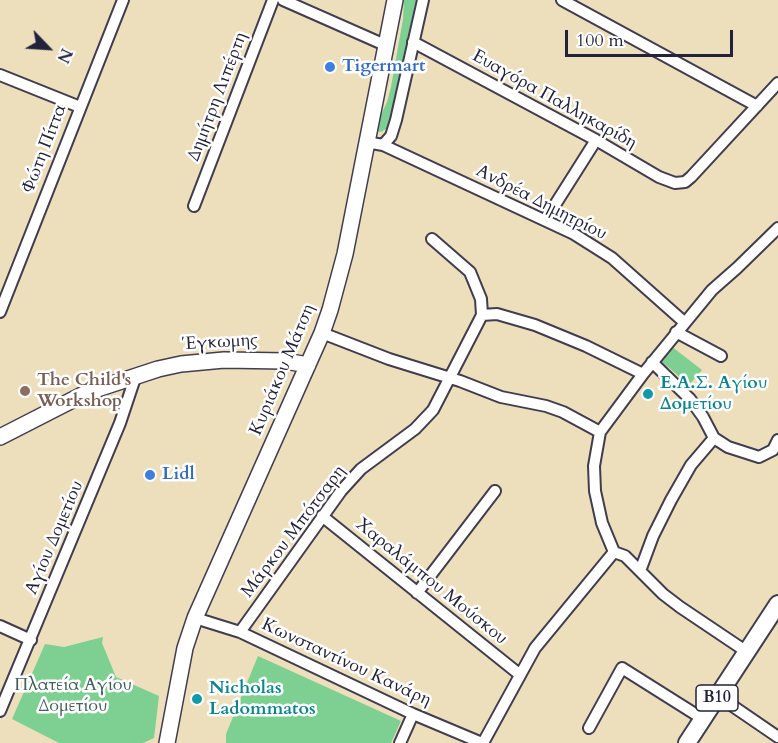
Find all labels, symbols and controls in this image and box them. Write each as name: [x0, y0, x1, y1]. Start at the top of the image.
north arrow: [18, 18, 78, 78]
scale bar: [568, 18, 736, 56]
text: 100 m: [576, 28, 624, 53]
street label: Δημήτρη Λιπέρτη: [184, 30, 252, 164]
text: N: [51, 45, 77, 67]
street label: Ευαγόρα Παλληκαρίδη: [468, 46, 640, 154]
place label: Tigermart: [342, 56, 425, 78]
marker: Tigermart: [323, 60, 337, 74]
street label: Φώτη Πίττα: [18, 102, 72, 196]
street label: Ανδρέα Δημητρίου: [472, 161, 610, 245]
street label: Κυριάκου Μάτση: [246, 301, 320, 439]
street label: Έγκωμης: [182, 330, 258, 356]
place label: The Child's Workshop: [37, 370, 131, 412]
place label: Ε.Α.Σ. Αγίου Δομετίου: [660, 373, 767, 416]
marker: The Child's Workshop: [18, 384, 32, 398]
marker: Ε.Α.Σ. Αγίου Δομετίου: [641, 387, 655, 401]
street label: Μάρκου Μπότσαρη: [237, 462, 351, 602]
place label: Lidl: [162, 464, 195, 486]
marker: Lidl: [143, 468, 157, 482]
street label: Αγίου Δομετίου: [21, 478, 89, 598]
street label: Χαραλάμπου Μούσκου: [351, 514, 511, 650]
street label: Κωνσταντίνου Κανάρη: [258, 614, 434, 712]
park label: Πλατεία Αγίου Δομετίου: [14, 675, 132, 718]
place label: Nicholas Ladommatos: [209, 678, 316, 720]
road number: B10: [696, 685, 738, 711]
marker: Nicholas Ladommatos: [190, 692, 204, 706]

